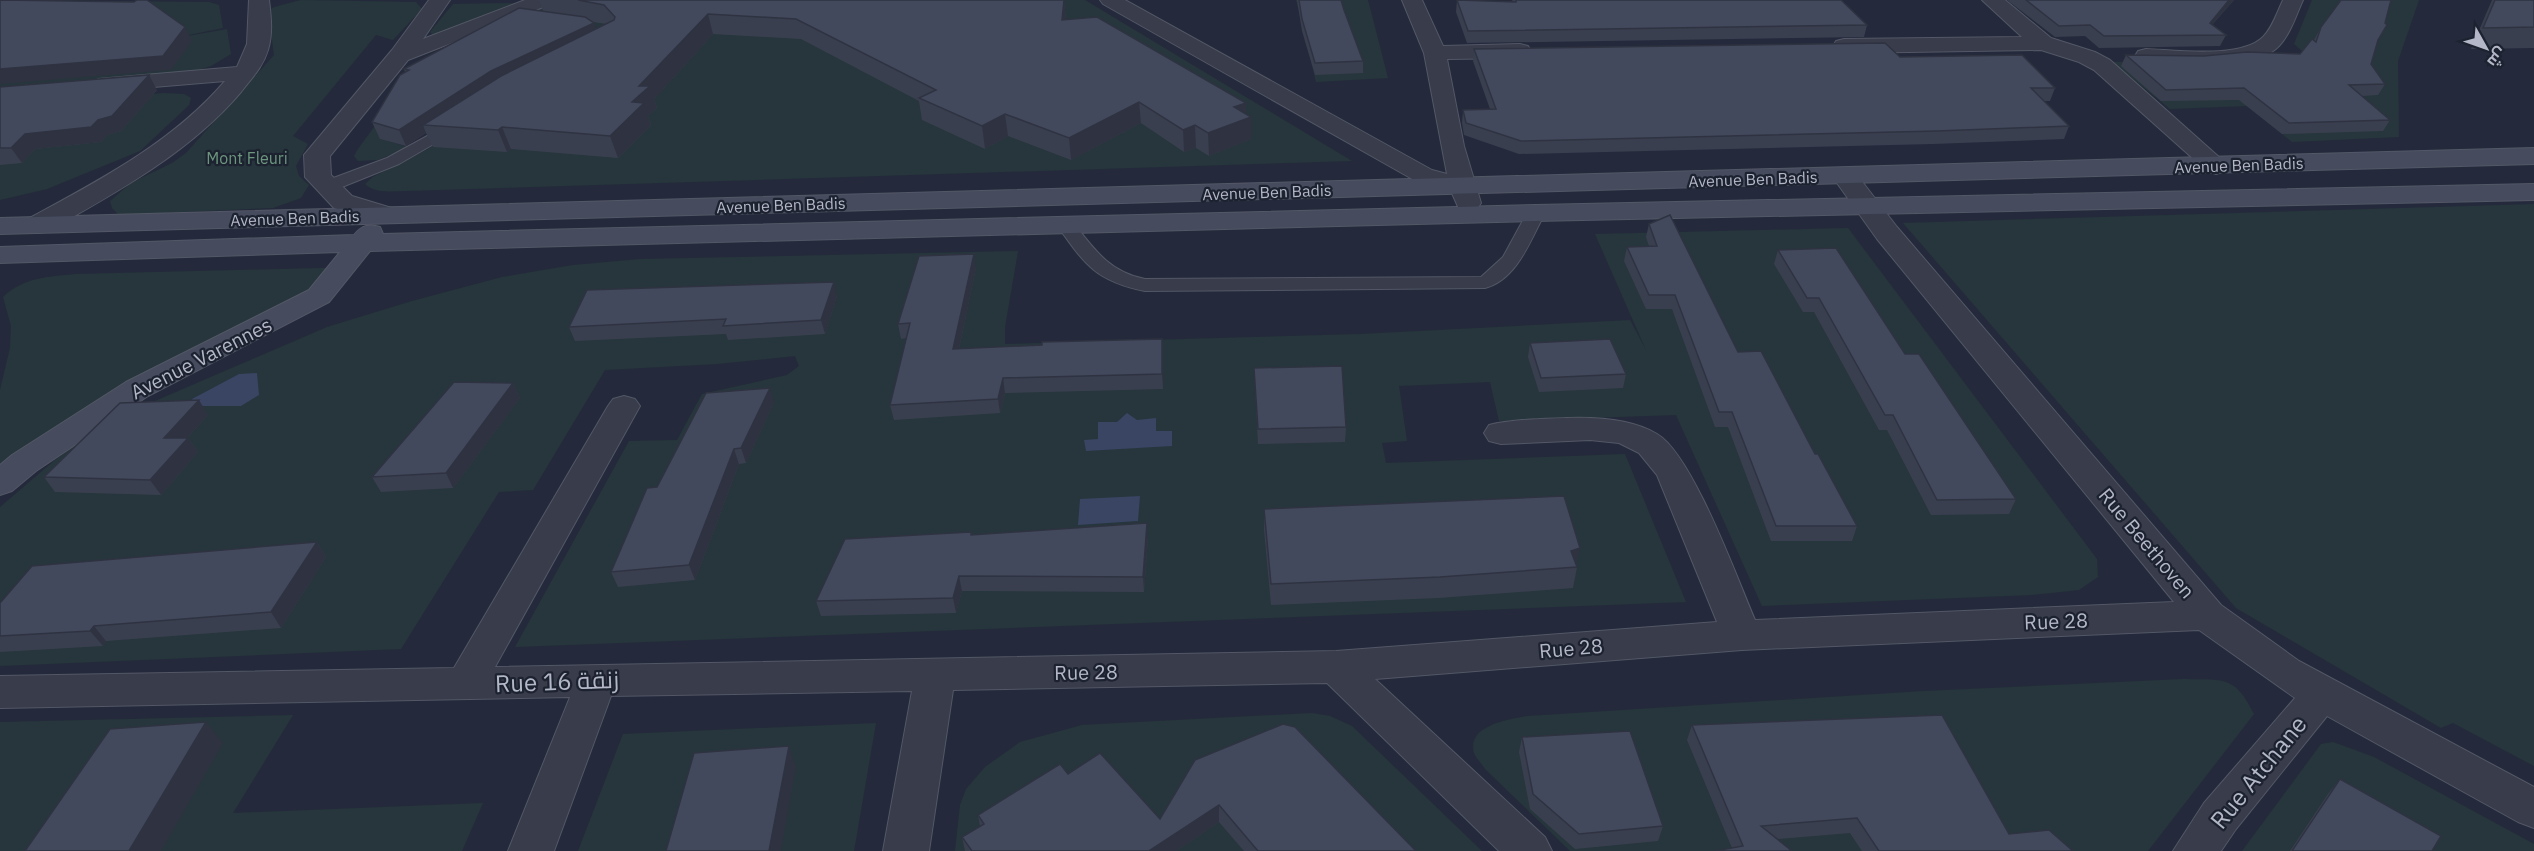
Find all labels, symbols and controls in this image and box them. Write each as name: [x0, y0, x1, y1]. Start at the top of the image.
north arrow: [2456, 18, 2516, 78]
text: ش: [2483, 43, 2512, 72]
park label: Mont Fleuri: [206, 148, 288, 168]
street label: Avenue Ben Badis: [2174, 153, 2304, 177]
street label: Avenue Ben Badis: [1688, 167, 1818, 191]
street label: Avenue Ben Badis: [1202, 180, 1332, 204]
street label: Avenue Ben Badis: [716, 193, 846, 217]
street label: Avenue Ben Badis: [230, 206, 360, 230]
street label: Avenue Varennes: [126, 311, 276, 405]
street label: Rue Beethoven: [2093, 482, 2201, 604]
street label: Rue 28: [2024, 606, 2088, 636]
street label: Rue 28: [1538, 632, 1604, 664]
street label: Rue 28: [1054, 658, 1118, 686]
street label: Rue 16 زنقة: [494, 663, 620, 699]
street label: Rue Atchane: [2203, 709, 2313, 835]

